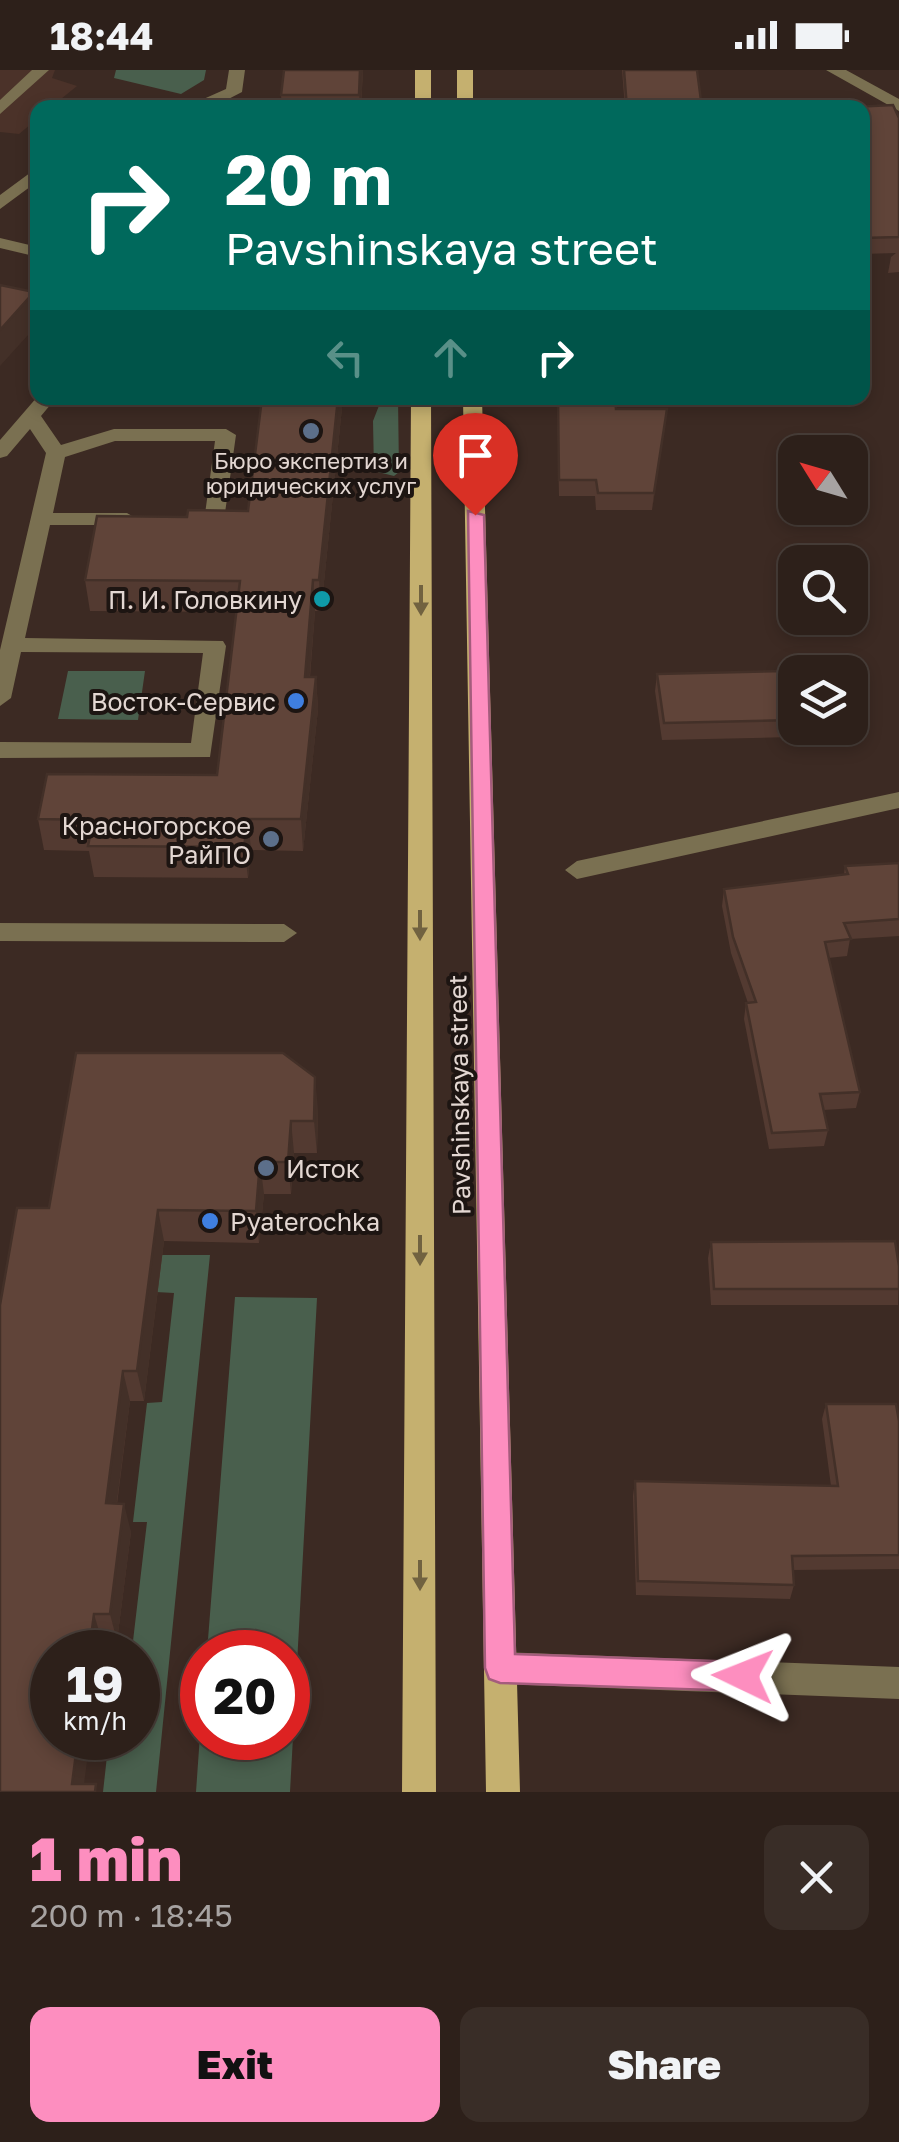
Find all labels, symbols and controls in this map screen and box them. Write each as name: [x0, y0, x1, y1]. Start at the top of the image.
text: 18:44: [50, 13, 154, 58]
text: 20 m: [225, 136, 392, 220]
icon: right: [60, 140, 190, 270]
text: Pavshinskaya street: [225, 221, 658, 275]
icon: left: [318, 330, 373, 385]
icon: ahead: [423, 330, 478, 385]
icon: right: [528, 330, 583, 385]
pin: [433, 413, 518, 516]
marker: Бюро экспертиз и юридических услуг: [300, 420, 322, 442]
icon: arrive: [448, 428, 503, 483]
north arrow: [778, 435, 868, 525]
map controls: [778, 435, 868, 745]
place label: Бюро экспертиз и юридических услуг: [206, 447, 416, 499]
button: search: [778, 545, 868, 635]
place label: П. И. Головкину: [108, 584, 302, 615]
one-way arrow: [413, 584, 429, 616]
marker: П. И. Головкину: [311, 588, 333, 610]
button: layers: [778, 655, 868, 745]
place label: Восток-Сервис: [91, 686, 276, 717]
marker: Восток-Сервис: [285, 690, 307, 712]
place label: Красногорское РайПО: [61, 810, 251, 870]
marker: Красногорское РайПО: [260, 828, 282, 850]
one-way arrow: [412, 909, 428, 941]
street label: Pavshinskaya street: [441, 974, 477, 1216]
place label: Исток: [286, 1153, 360, 1184]
marker: Исток: [255, 1157, 277, 1179]
place label: Pyaterochka: [230, 1206, 380, 1237]
marker: Pyaterochka: [199, 1210, 221, 1232]
one-way arrow: [412, 1234, 428, 1266]
one-way arrow: [411, 1559, 427, 1591]
position arrow: [691, 1624, 795, 1728]
speed limit sign: 20: [180, 1630, 310, 1760]
text: 19: [66, 1653, 124, 1713]
text: km/h: [63, 1705, 127, 1736]
text: 1 min: [30, 1822, 182, 1894]
button: close: [764, 1825, 869, 1930]
text: 200 m · 18:45: [30, 1896, 233, 1934]
button: Exit: [30, 2007, 440, 2122]
button: Share: [460, 2007, 869, 2122]

